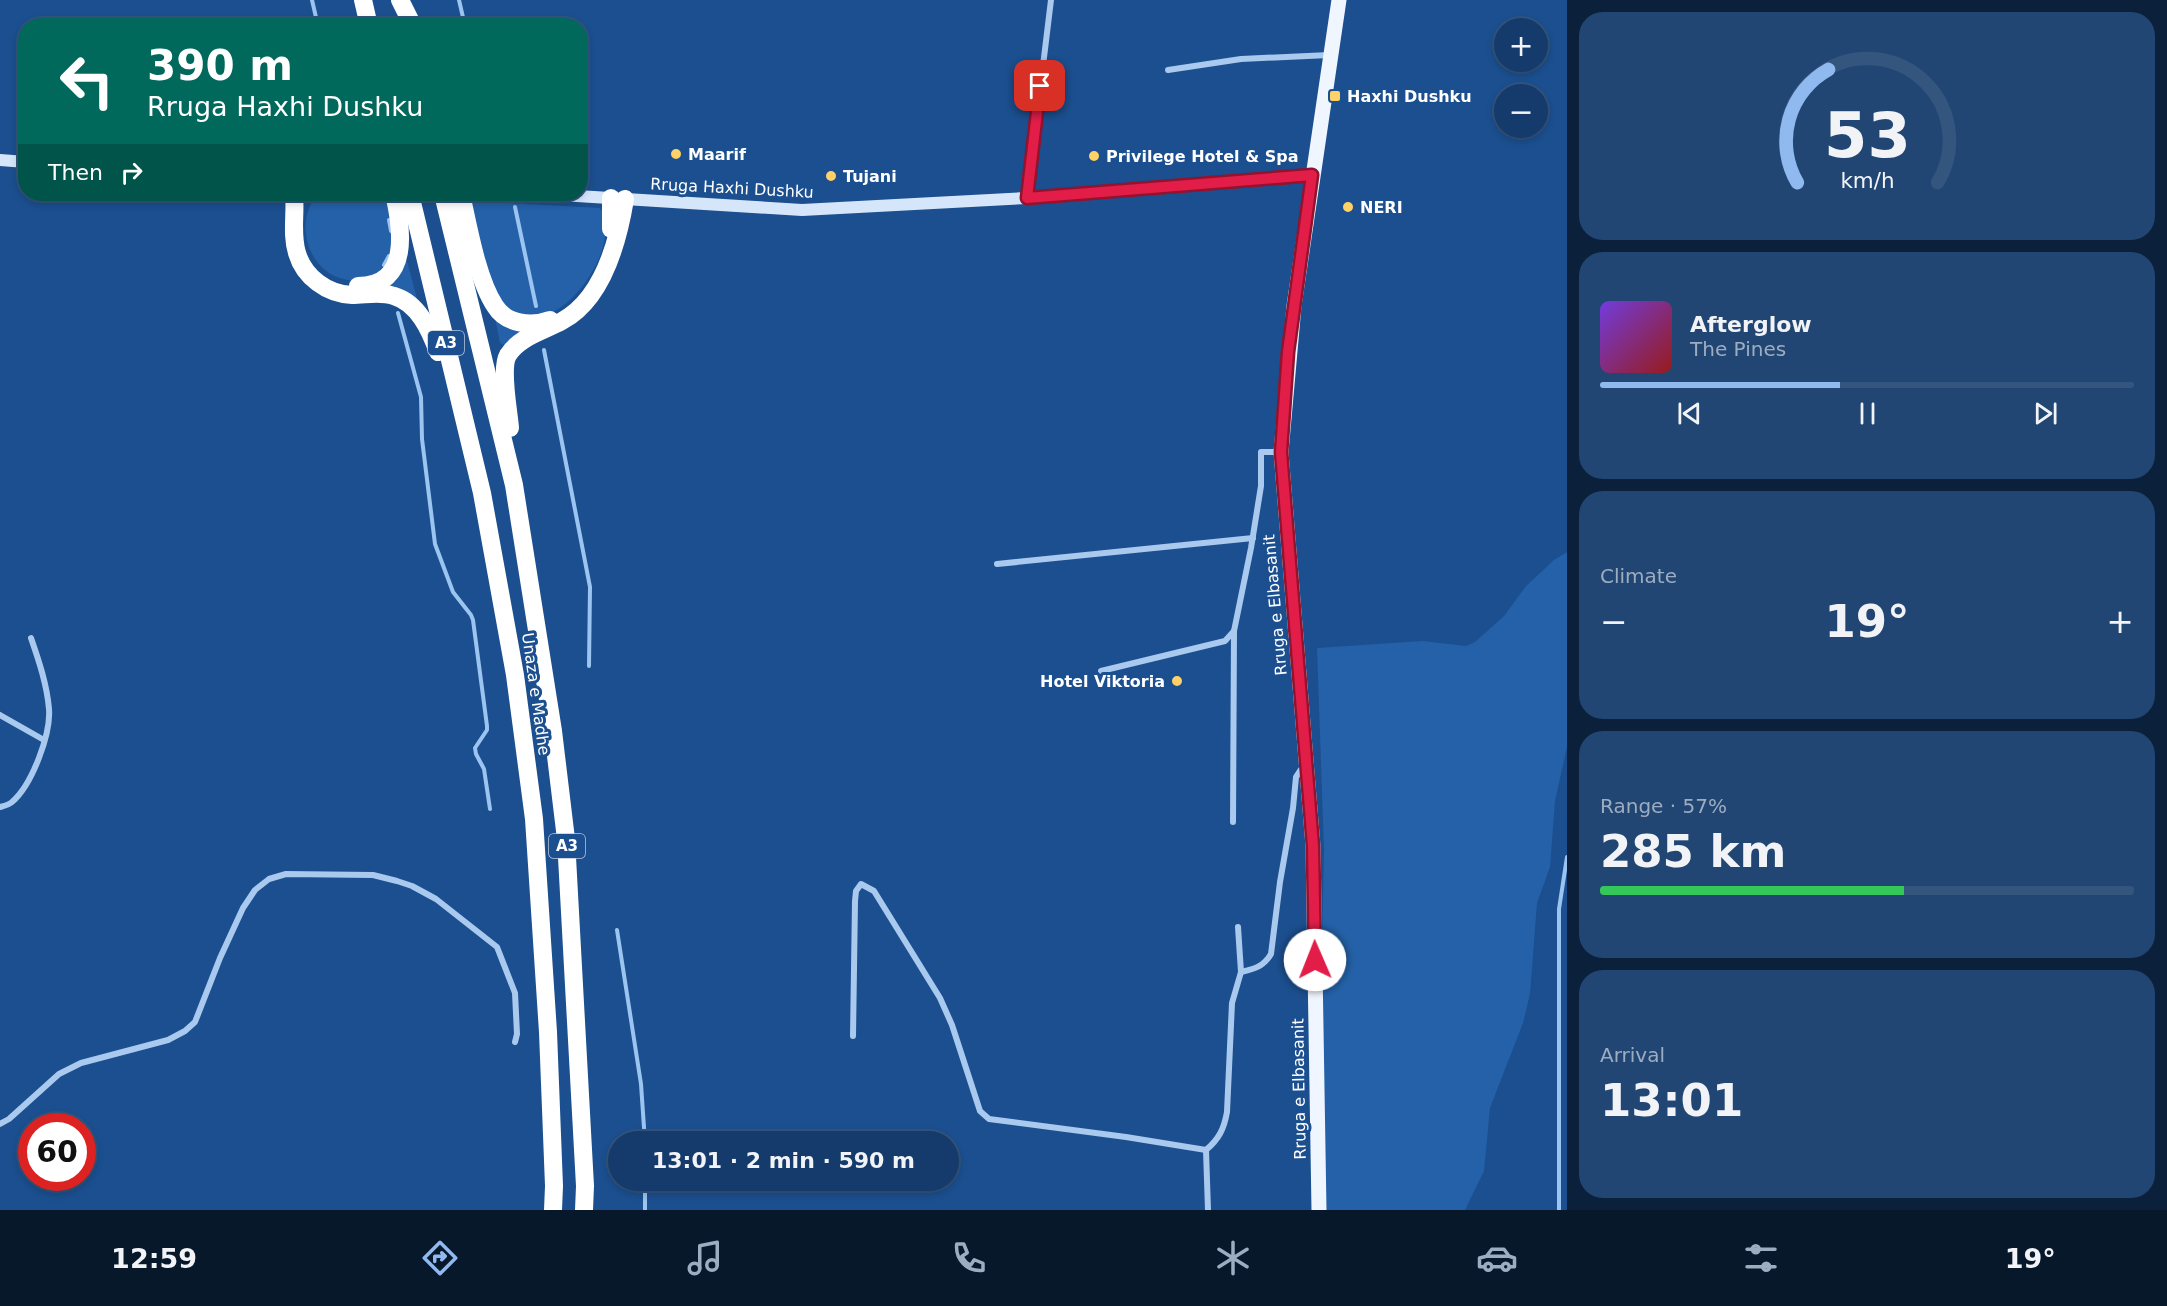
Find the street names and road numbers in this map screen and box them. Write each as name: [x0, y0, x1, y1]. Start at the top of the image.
street label: Rruga Haxhi Dushku: [650, 174, 814, 202]
road number: A3: [428, 331, 464, 355]
street label: Rruga e Elbasanit: [1259, 534, 1291, 676]
street label: Unaza e Madhe: [518, 631, 554, 757]
road number: A3: [549, 834, 585, 858]
street label: Rruga e Elbasanit: [1288, 1018, 1310, 1160]

